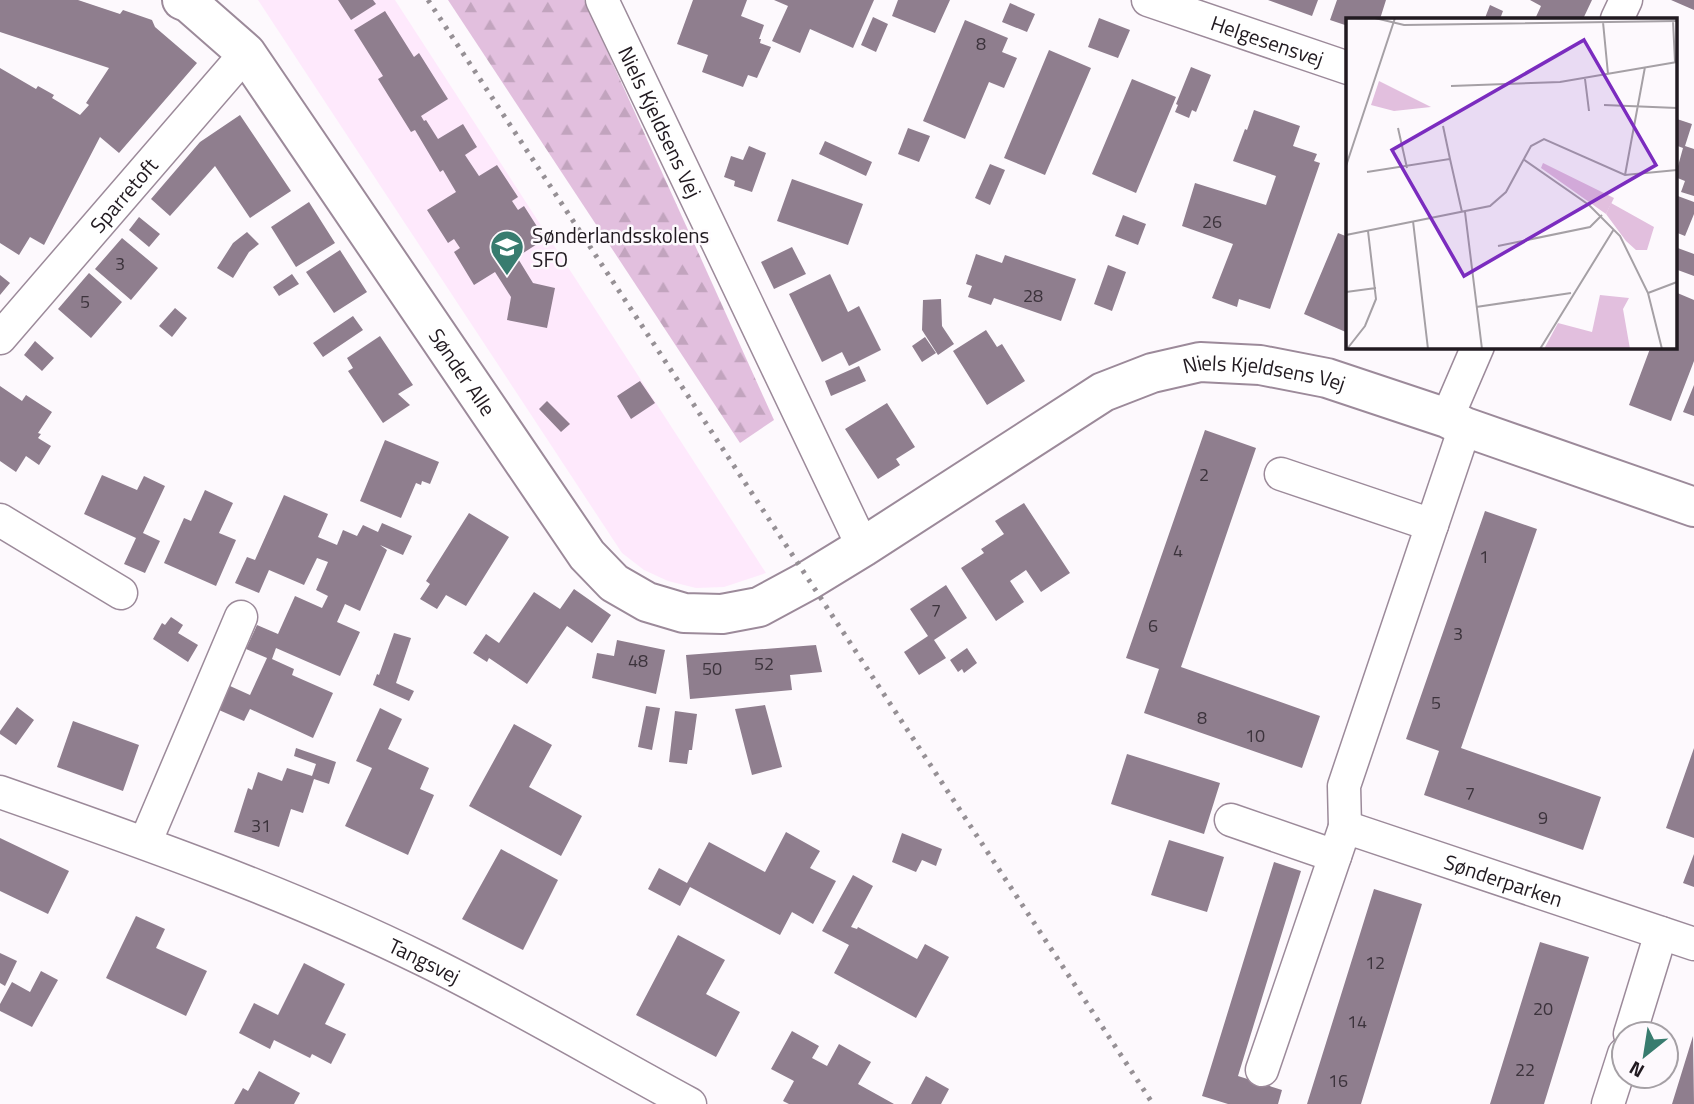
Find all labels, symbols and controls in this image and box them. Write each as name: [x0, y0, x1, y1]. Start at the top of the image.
street label: Helgesensvej: [1207, 7, 1328, 75]
inset map: [1346, 18, 1676, 348]
house number: 8: [976, 30, 986, 57]
street label: Niels Kjeldsens Vej: [610, 41, 710, 203]
street label: Sparretoft: [82, 150, 166, 240]
house number: 26: [1202, 208, 1222, 235]
place label: Sønderlandsskolens SFO: [532, 219, 709, 275]
school or university icon: Sønderlandsskolens SFO: [488, 228, 526, 277]
house number: 3: [115, 250, 125, 277]
house number: 28: [1023, 282, 1043, 309]
house number: 5: [80, 288, 90, 315]
street label: Sønder Alle: [421, 321, 504, 422]
street label: Niels Kjeldsens Vej: [1179, 346, 1350, 399]
house number: 2: [1199, 461, 1209, 488]
house number: 4: [1173, 537, 1183, 564]
house number: 1: [1479, 543, 1489, 570]
house number: 7: [931, 597, 941, 624]
house number: 6: [1148, 612, 1158, 639]
house number: 3: [1453, 620, 1463, 647]
house number: 48: [628, 647, 648, 674]
house number: 52: [754, 650, 774, 677]
house number: 50: [702, 655, 722, 682]
house number: 5: [1431, 689, 1441, 716]
house number: 8: [1197, 704, 1207, 731]
house number: 10: [1245, 722, 1265, 749]
house number: 7: [1465, 780, 1475, 807]
house number: 9: [1538, 804, 1548, 831]
house number: 31: [251, 812, 271, 839]
street label: Sønderparken: [1440, 845, 1567, 915]
street label: Tangsvej: [383, 929, 466, 992]
house number: 12: [1365, 949, 1385, 976]
house number: 20: [1533, 995, 1553, 1022]
house number: 14: [1347, 1008, 1367, 1035]
north arrow: [1610, 1020, 1680, 1090]
text: N: [1623, 1054, 1649, 1086]
house number: 22: [1515, 1056, 1535, 1083]
house number: 16: [1328, 1067, 1348, 1094]

